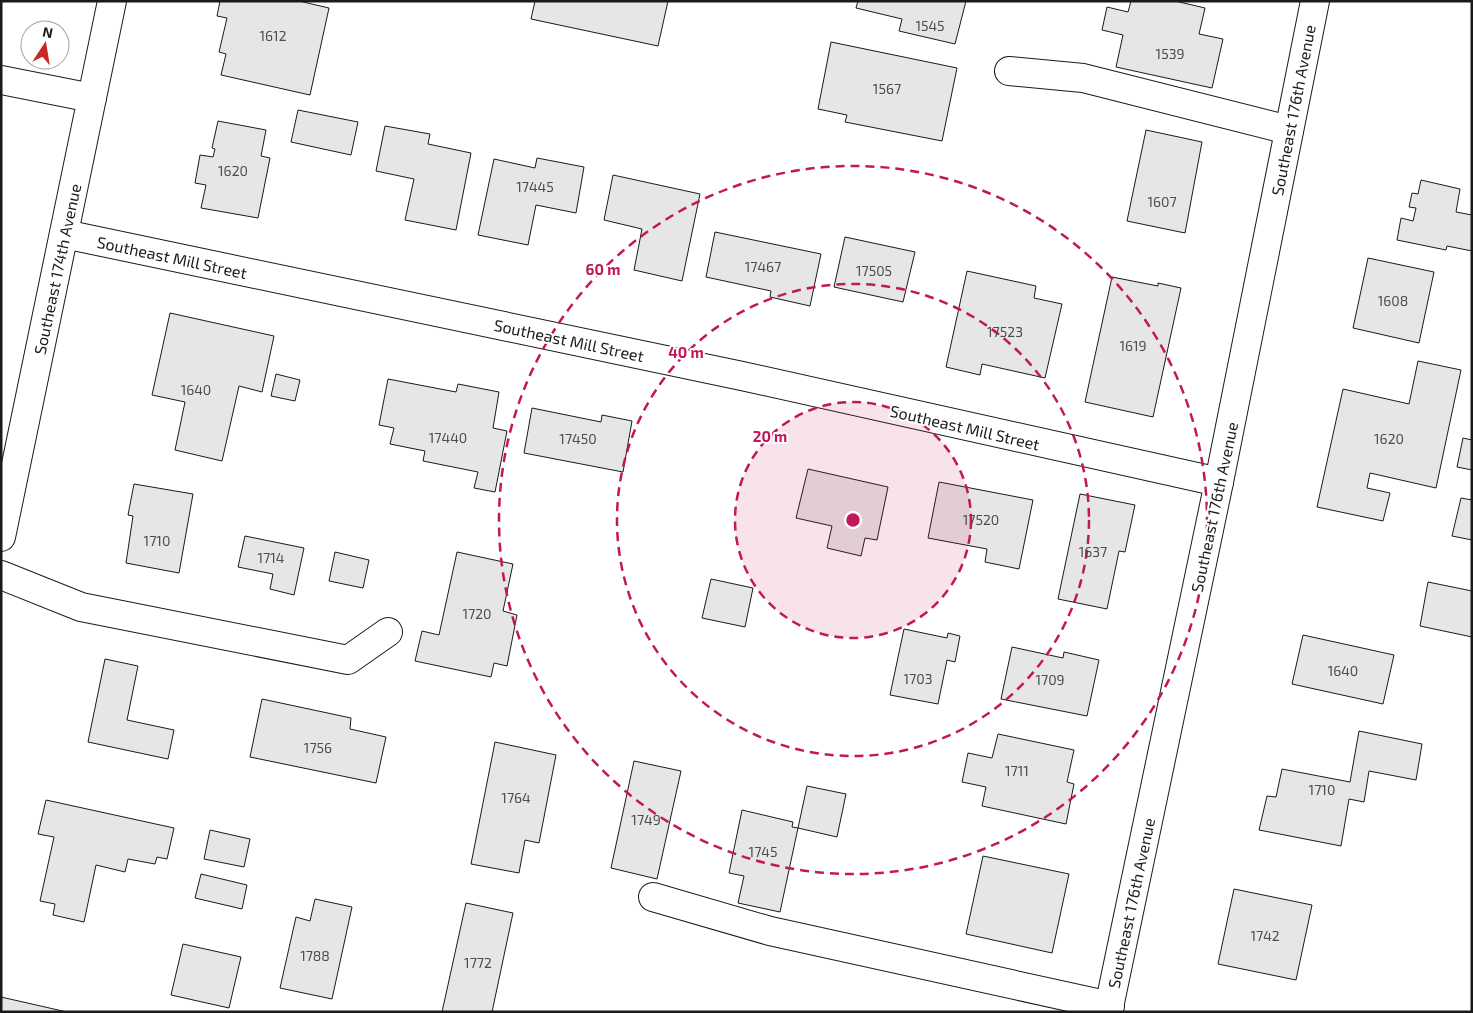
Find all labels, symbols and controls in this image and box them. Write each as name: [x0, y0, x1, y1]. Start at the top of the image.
house number: 1545: [915, 17, 945, 34]
north arrow: [20, 20, 70, 70]
text: N: [41, 22, 55, 41]
street label: Southeast 176th Avenue: [1267, 23, 1319, 197]
house number: 1612: [259, 27, 287, 44]
house number: 1539: [1156, 45, 1184, 62]
house number: 1567: [873, 80, 901, 97]
house number: 1620: [218, 162, 248, 179]
house number: 17445: [516, 178, 554, 195]
street label: Southeast 174th Avenue: [30, 182, 84, 356]
house number: 1607: [1147, 193, 1177, 210]
street label: Southeast Mill Street: [95, 232, 249, 282]
house number: 17467: [745, 258, 781, 275]
text: 60 m: [586, 260, 620, 278]
house number: 17505: [856, 262, 892, 279]
house number: 1608: [1378, 292, 1408, 309]
street label: Southeast Mill Street: [492, 315, 646, 365]
house number: 17523: [987, 323, 1023, 340]
house number: 1619: [1119, 337, 1147, 354]
text: 40 m: [668, 343, 704, 361]
house number: 1640: [181, 381, 211, 398]
street label: Southeast Mill Street: [888, 401, 1042, 453]
street label: Southeast 176th Avenue: [1187, 420, 1241, 594]
text: 20 m: [753, 427, 787, 445]
house number: 17440: [429, 429, 467, 446]
house number: 17450: [559, 430, 597, 447]
house number: 1620: [1374, 430, 1404, 447]
centre of rings: [844, 511, 862, 529]
house number: 17520: [963, 511, 999, 528]
house number: 1710: [144, 532, 170, 549]
house number: 1637: [1079, 543, 1107, 560]
house number: 1714: [258, 549, 284, 566]
house number: 1720: [462, 605, 492, 622]
house number: 1640: [1328, 662, 1358, 679]
house number: 1703: [904, 670, 932, 687]
house number: 1709: [1035, 671, 1065, 688]
house number: 1756: [304, 739, 332, 756]
house number: 1711: [1005, 762, 1029, 779]
house number: 1710: [1309, 781, 1335, 798]
house number: 1764: [501, 789, 531, 806]
house number: 1749: [631, 811, 661, 828]
street label: Southeast 176th Avenue: [1104, 816, 1158, 990]
house number: 1745: [749, 843, 777, 860]
house number: 1742: [1250, 927, 1280, 944]
house number: 1788: [300, 947, 330, 964]
house number: 1772: [464, 954, 492, 971]

